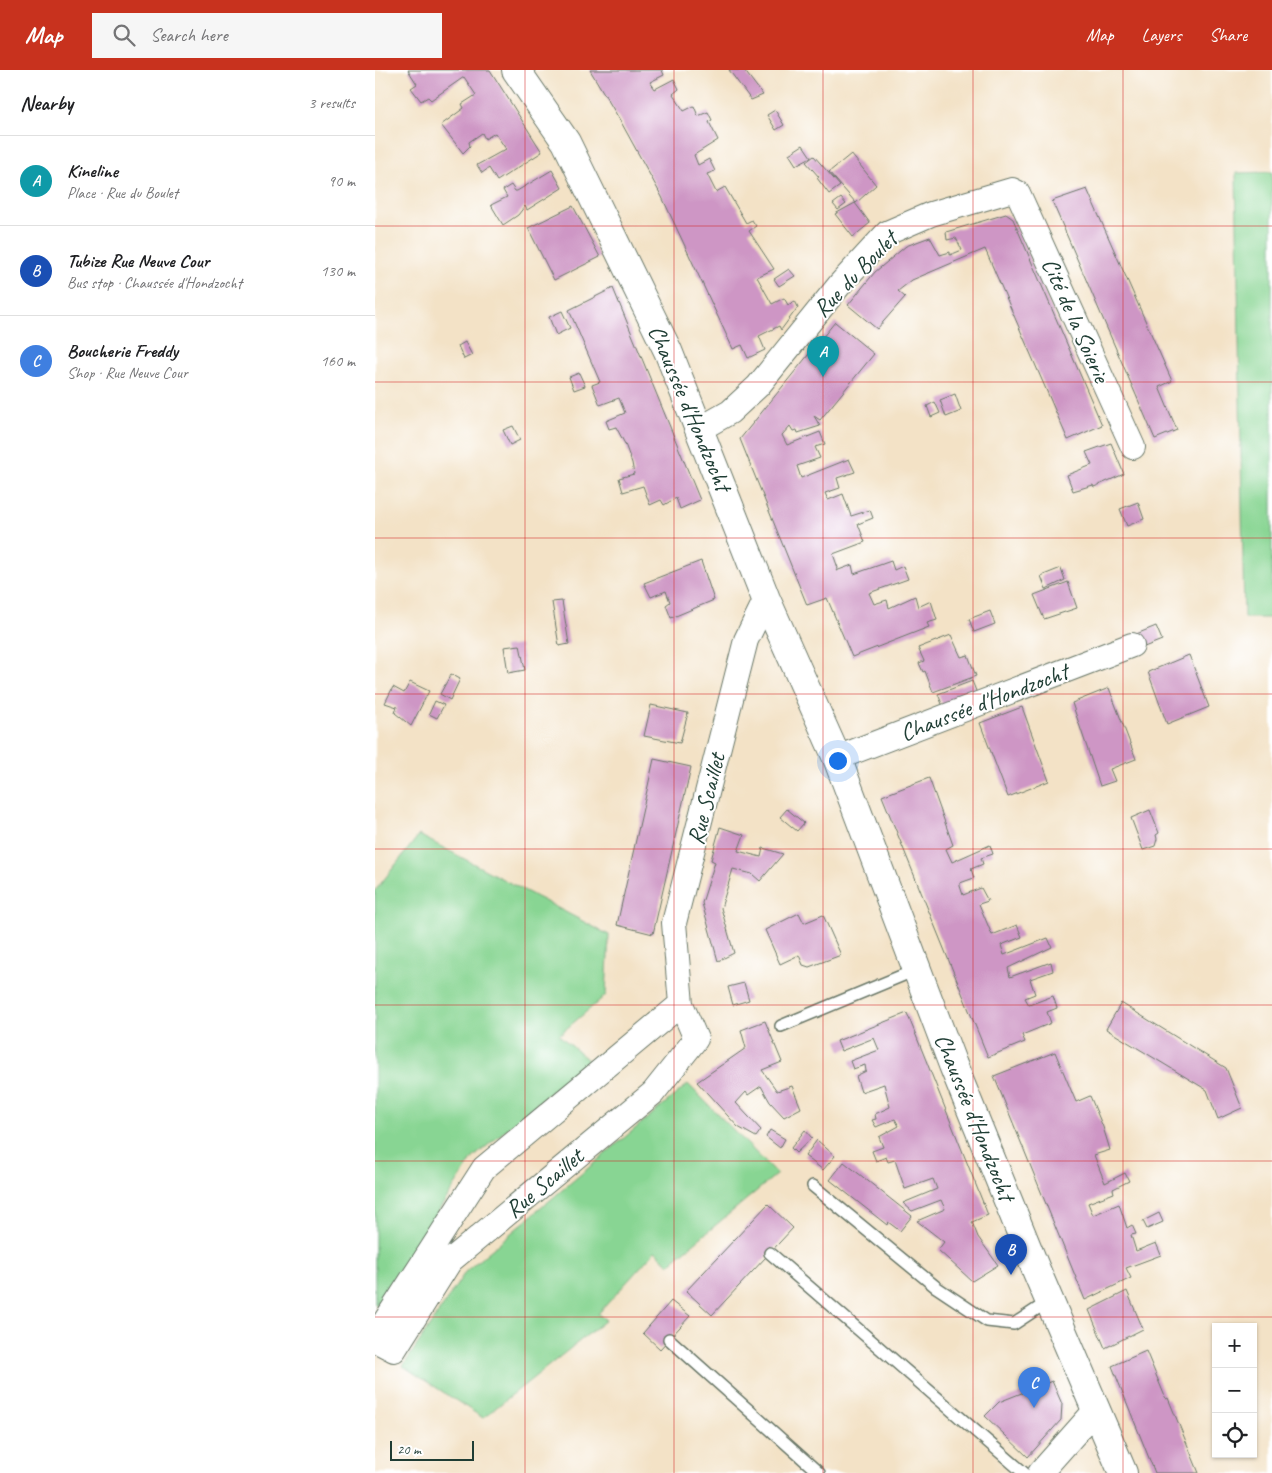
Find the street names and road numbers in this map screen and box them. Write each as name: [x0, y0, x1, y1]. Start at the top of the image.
street label: Rue du Boulet: [807, 222, 906, 323]
street label: Cité de la Soierie: [1035, 253, 1118, 389]
street label: Chaussée d'Hondzocht: [642, 320, 740, 498]
street label: Chaussée d'Hondzocht: [896, 655, 1075, 748]
street label: Rue Scaillet: [680, 748, 732, 848]
street label: Chaussée d'Hondzocht: [928, 1029, 1023, 1208]
street label: Rue Scaillet: [499, 1140, 591, 1224]

